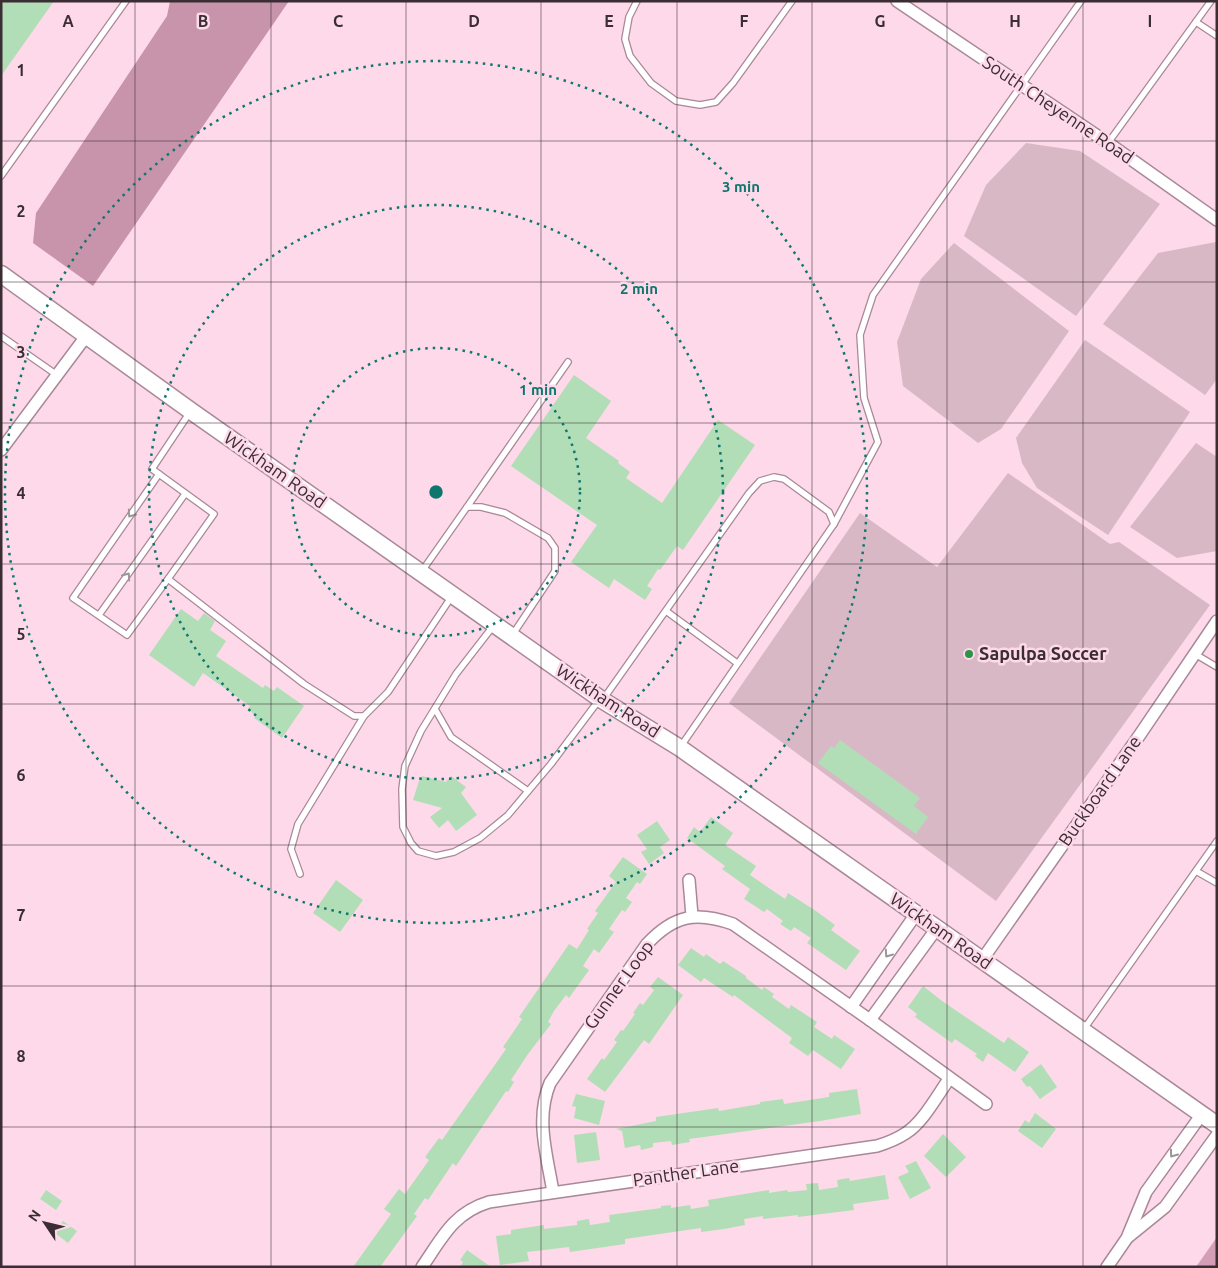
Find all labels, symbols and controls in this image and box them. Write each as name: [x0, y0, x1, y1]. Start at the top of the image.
text: A: [62, 12, 74, 30]
text: B: [198, 12, 208, 30]
text: C: [333, 12, 343, 30]
text: D: [468, 12, 480, 30]
text: E: [604, 12, 614, 30]
text: F: [740, 12, 749, 30]
text: G: [874, 12, 886, 30]
text: H: [1009, 12, 1021, 30]
text: I: [1148, 12, 1152, 30]
street label: South Cheyenne Road: [979, 51, 1138, 167]
text: 1: [16, 61, 26, 79]
text: 3 min: [722, 178, 760, 195]
text: 2: [16, 202, 26, 220]
text: 2 min: [620, 280, 658, 297]
text: 3: [16, 343, 26, 361]
text: 1 min: [519, 381, 557, 398]
street label: Wickham Road: [221, 427, 330, 512]
centre of rings: [427, 483, 445, 501]
text: 4: [16, 484, 26, 502]
one-way arrow: [128, 508, 137, 518]
one-way arrow: [121, 572, 130, 582]
text: 5: [16, 625, 26, 643]
place label: Sapulpa Soccer: [979, 643, 1107, 663]
marker: Sapulpa Soccer: [963, 648, 975, 660]
street label: Wickham Road: [553, 659, 664, 741]
street label: Buckboard Lane: [1054, 732, 1145, 849]
text: 6: [16, 766, 26, 784]
street label: Wickham Road: [887, 888, 996, 973]
text: 7: [16, 906, 26, 924]
street label: Gunner Loop: [579, 936, 657, 1033]
one-way arrow: [885, 948, 894, 957]
text: 8: [16, 1047, 26, 1065]
one-way arrow: [1170, 1148, 1179, 1158]
street label: Panther Lane: [631, 1155, 740, 1189]
north arrow: [20, 1198, 70, 1248]
text: N: [25, 1207, 44, 1224]

